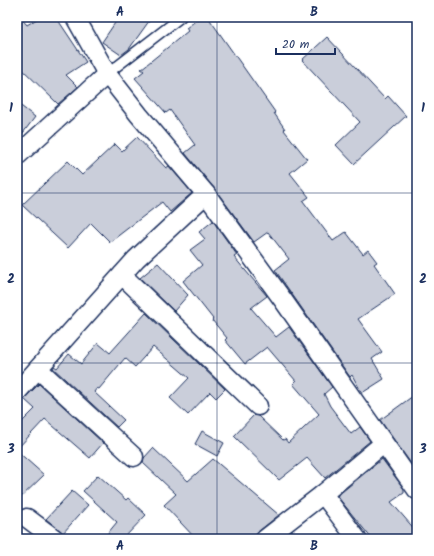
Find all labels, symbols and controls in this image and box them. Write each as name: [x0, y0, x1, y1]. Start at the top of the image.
text: A: [116, 2, 124, 23]
text: B: [310, 2, 318, 23]
scale bar: [276, 30, 335, 56]
text: 20 m: [282, 35, 310, 54]
text: 1: [9, 98, 13, 119]
text: 1: [421, 98, 425, 119]
text: 2: [7, 269, 15, 290]
text: 2: [419, 269, 427, 290]
text: 3: [6, 439, 15, 460]
text: 3: [418, 439, 427, 460]
text: A: [116, 536, 124, 556]
text: B: [310, 536, 318, 556]

